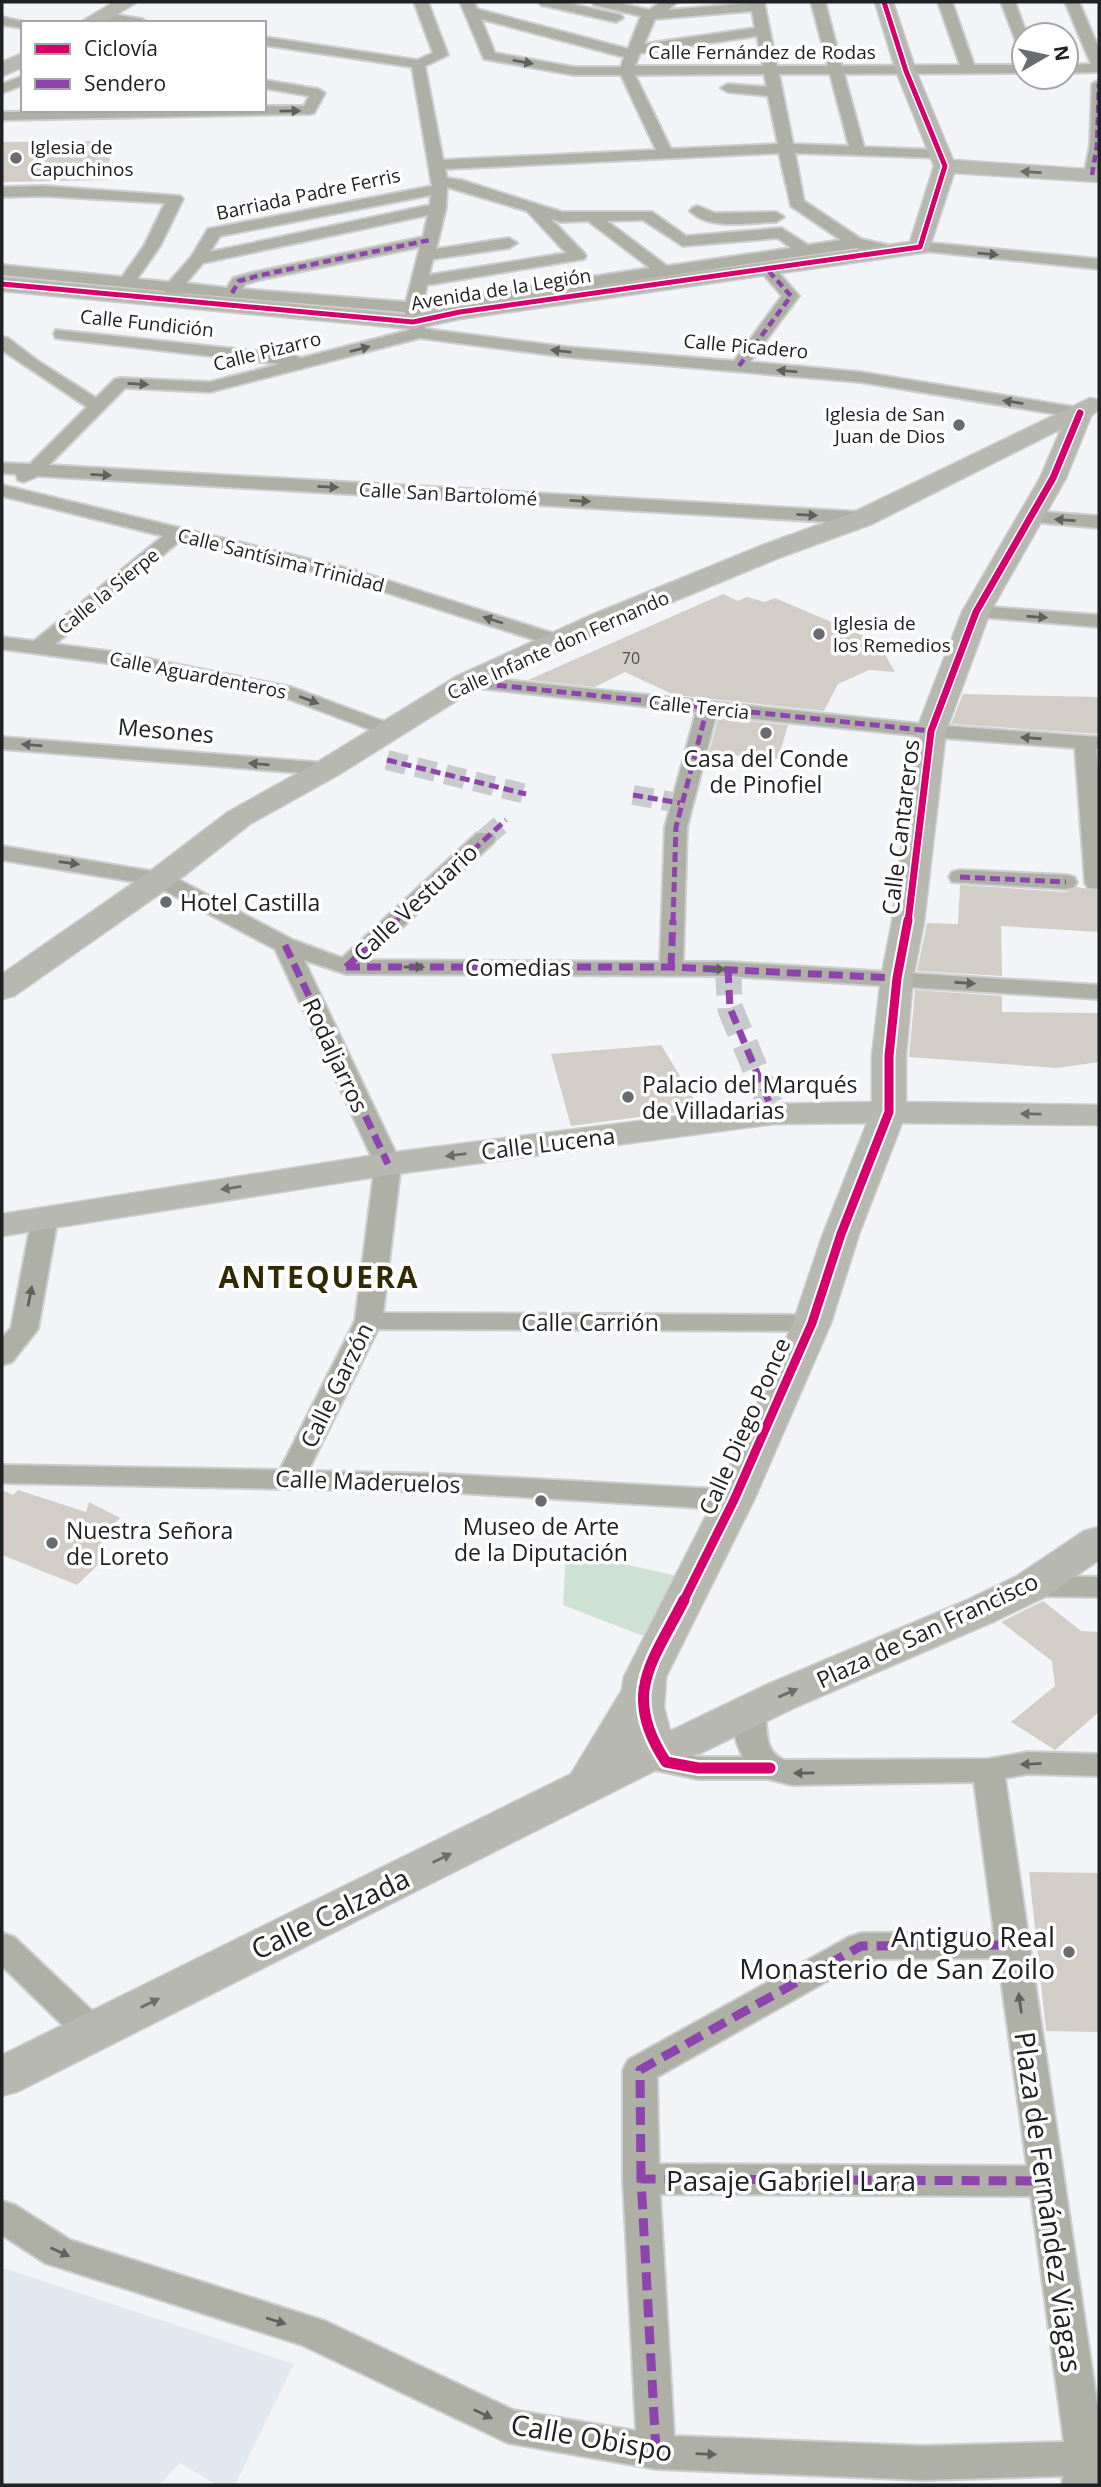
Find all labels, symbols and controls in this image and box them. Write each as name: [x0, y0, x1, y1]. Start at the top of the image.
legend: [21, 21, 266, 112]
north arrow: [1010, 21, 1080, 91]
text: Ciclovía: [84, 34, 158, 62]
street label: Calle Fernández de Rodas: [648, 39, 876, 65]
text: N: [1048, 44, 1076, 63]
one-way arrow: [512, 56, 534, 67]
text: Sendero: [84, 69, 166, 97]
one-way arrow: [280, 105, 302, 117]
place label: Iglesia de Capuchinos: [30, 134, 134, 182]
marker: Iglesia de Capuchinos: [8, 150, 24, 166]
street label: Barriada Padre Ferris: [214, 162, 402, 226]
one-way arrow: [1020, 166, 1042, 177]
one-way arrow: [977, 249, 999, 260]
street label: Avenida de la Legión: [409, 262, 593, 316]
street label: Calle Fundición: [79, 303, 215, 343]
street label: Calle Pizarro: [210, 325, 324, 377]
street label: Calle Picadero: [683, 328, 809, 364]
one-way arrow: [349, 343, 371, 354]
one-way arrow: [550, 345, 572, 356]
one-way arrow: [776, 365, 798, 376]
one-way arrow: [127, 378, 149, 389]
one-way arrow: [1002, 396, 1024, 407]
place label: Iglesia de San Juan de Dios: [825, 401, 945, 449]
marker: Iglesia de San Juan de Dios: [951, 417, 967, 433]
one-way arrow: [90, 470, 112, 481]
street label: Calle San Bartolomé: [358, 476, 538, 512]
one-way arrow: [317, 482, 339, 493]
one-way arrow: [569, 496, 591, 507]
one-way arrow: [796, 510, 818, 521]
one-way arrow: [1053, 514, 1075, 525]
street label: Calle Santísima Trinidad: [175, 522, 387, 598]
street label: Calle la Sierpe: [52, 542, 164, 640]
street label: Calle Infante don Fernando: [443, 584, 673, 706]
place label: Iglesia de los Remedios: [833, 610, 951, 658]
one-way arrow: [1027, 611, 1049, 622]
one-way arrow: [482, 615, 503, 625]
marker: Iglesia de los Remedios: [811, 626, 827, 642]
street label: Calle Aguardenteros: [107, 645, 289, 705]
house number: 70: [622, 647, 640, 669]
street label: Calle Tercia: [647, 689, 751, 725]
one-way arrow: [299, 695, 320, 706]
street label: Mesones: [117, 710, 215, 750]
marker: Casa del Conde de Pinofiel: [758, 725, 774, 741]
one-way arrow: [1020, 733, 1042, 744]
street label: Calle Cantareros: [873, 737, 927, 917]
one-way arrow: [21, 739, 43, 750]
place label: Casa del Conde de Pinofiel: [683, 742, 849, 800]
one-way arrow: [248, 758, 270, 769]
street label: Calle Vestuario: [346, 836, 484, 968]
one-way arrow: [58, 857, 80, 868]
place label: Hotel Castilla: [180, 886, 320, 918]
marker: Hotel Castilla: [158, 894, 174, 910]
street label: Comedias: [465, 951, 571, 983]
one-way arrow: [403, 961, 425, 973]
one-way arrow: [704, 963, 726, 974]
one-way arrow: [954, 977, 976, 988]
street label: Rodaljarros: [296, 993, 376, 1117]
place label: Palacio del Marqués de Villadarias: [642, 1068, 858, 1126]
marker: Palacio del Marqués de Villadarias: [620, 1089, 636, 1105]
one-way arrow: [1020, 1108, 1042, 1120]
street label: Calle Lucena: [479, 1119, 617, 1167]
one-way arrow: [444, 1150, 466, 1161]
one-way arrow: [219, 1183, 241, 1194]
district label: ANTEQUERA: [218, 1256, 420, 1297]
one-way arrow: [25, 1285, 36, 1307]
street label: Calle Carrión: [521, 1306, 659, 1338]
street label: Calle Garzón: [292, 1317, 380, 1453]
street label: Calle Diego Ponce: [691, 1332, 797, 1520]
street label: Calle Maderuelos: [275, 1462, 461, 1500]
marker: Museo de Arte de la Diputación: [533, 1493, 549, 1509]
place label: Museo de Arte de la Diputación: [454, 1510, 628, 1568]
place label: Nuestra Señora de Loreto: [66, 1514, 233, 1572]
marker: Nuestra Señora de Loreto: [44, 1535, 60, 1551]
street label: Plaza de San Francisco: [811, 1565, 1043, 1695]
one-way arrow: [777, 1687, 798, 1698]
one-way arrow: [1020, 1759, 1042, 1770]
one-way arrow: [793, 1767, 815, 1779]
one-way arrow: [432, 1852, 452, 1863]
street label: Calle Calzada: [244, 1858, 416, 1968]
place label: Antiguo Real Monasterio de San Zoilo: [739, 1917, 1055, 1987]
marker: Antiguo Real Monasterio de San Zoilo: [1061, 1944, 1077, 1960]
one-way arrow: [1015, 1991, 1026, 2013]
one-way arrow: [140, 1997, 160, 2008]
street label: Plaza de Fernández Viagas: [1006, 2029, 1092, 2375]
street label: Pasaje Gabriel Lara: [666, 2161, 916, 2199]
one-way arrow: [50, 2246, 70, 2258]
one-way arrow: [266, 2316, 287, 2326]
street label: Calle Obispo: [508, 2404, 676, 2470]
one-way arrow: [473, 2409, 493, 2420]
one-way arrow: [695, 2449, 717, 2460]

